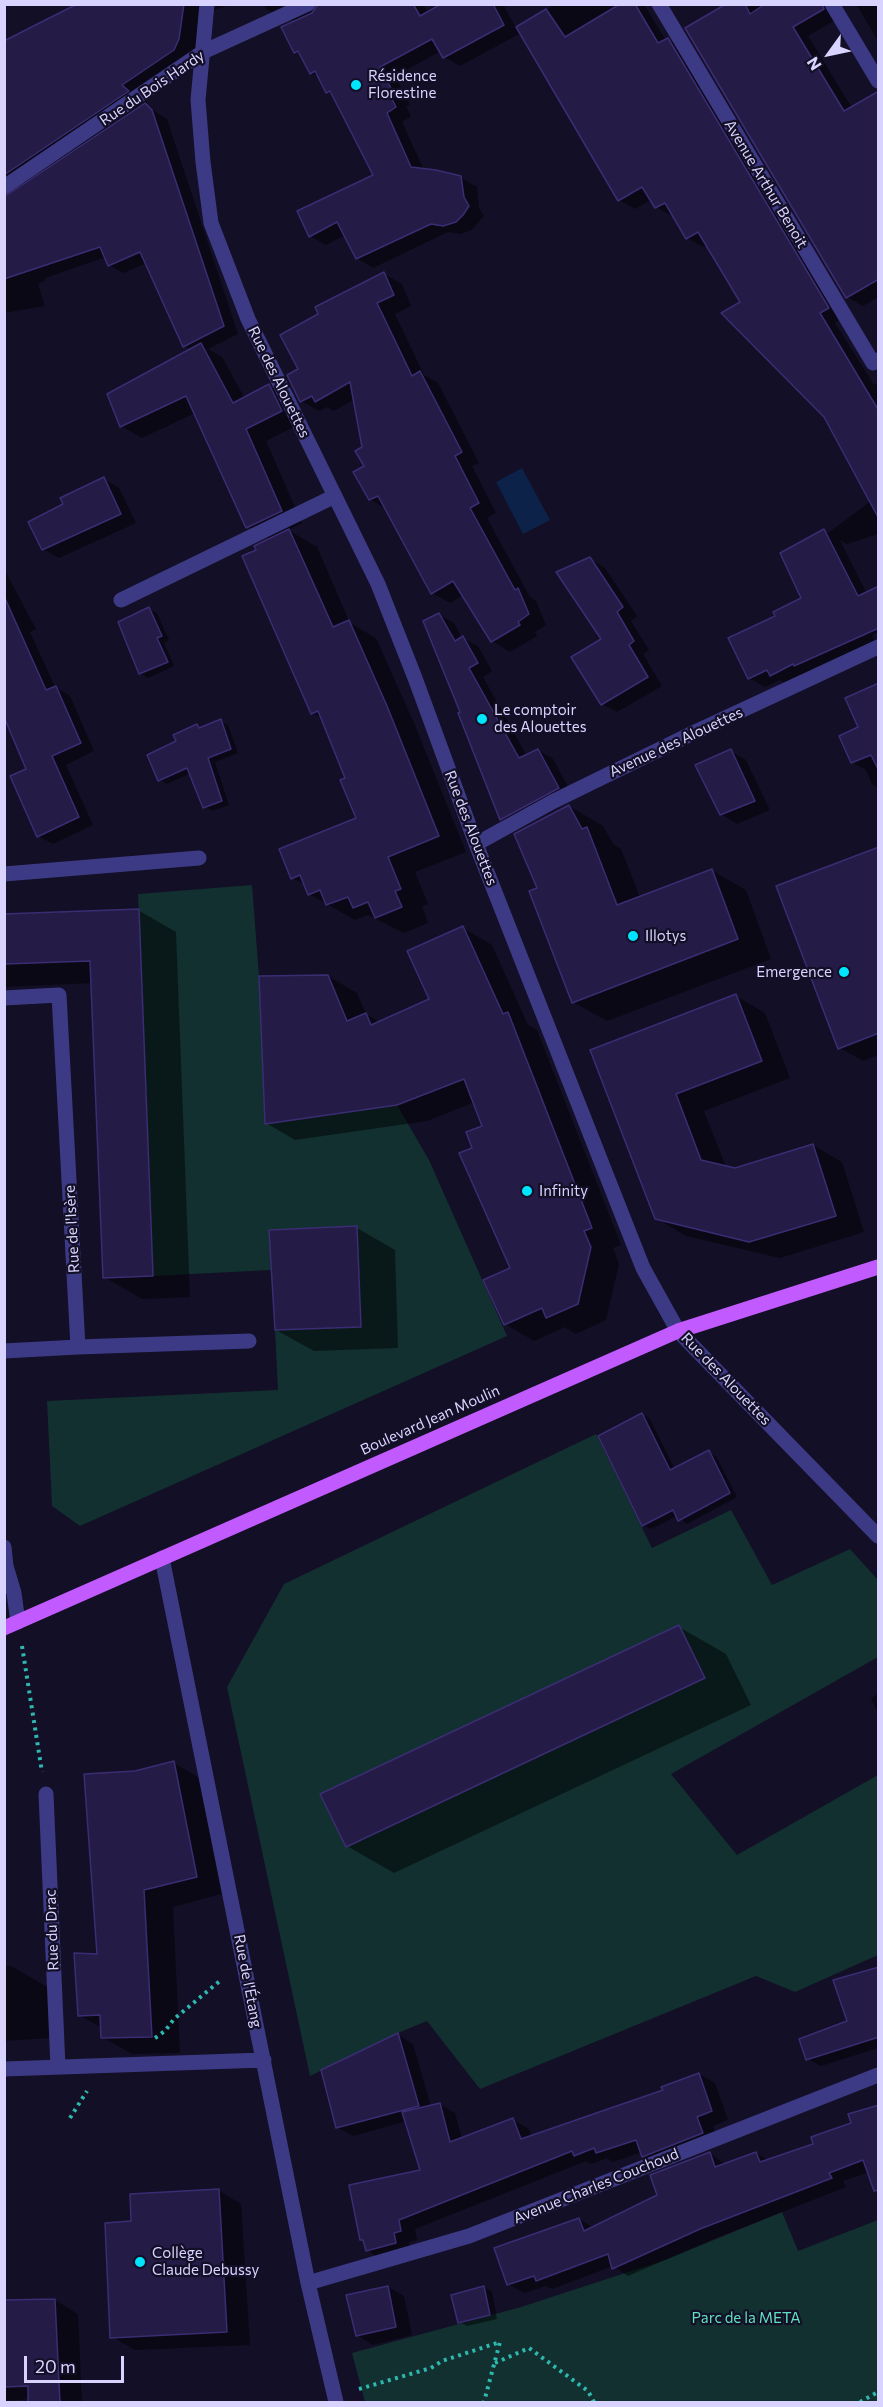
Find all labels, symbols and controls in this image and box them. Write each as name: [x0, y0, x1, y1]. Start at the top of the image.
north arrow: [799, 24, 859, 84]
street label: Rue du Bois Hardy: [96, 46, 208, 130]
text: N: [802, 54, 825, 74]
place label: Résidence Florestine: [368, 67, 437, 102]
marker: Résidence Florestine: [349, 78, 363, 92]
street label: Avenue Arthur Benoit: [721, 117, 811, 251]
street label: Rue des Alouettes: [244, 323, 314, 441]
place label: Le comptoir des Alouettes: [494, 701, 587, 736]
street label: Avenue des Alouettes: [606, 703, 746, 781]
marker: Le comptoir des Alouettes: [475, 712, 489, 726]
street label: Rue des Alouettes: [441, 768, 501, 888]
place label: Illotys: [645, 927, 686, 945]
marker: Illotys: [626, 929, 640, 943]
place label: Emergence: [756, 963, 832, 981]
marker: Emergence: [837, 965, 851, 979]
place label: Infinity: [539, 1182, 588, 1200]
marker: Infinity: [520, 1184, 534, 1198]
street label: Rue de l'Isère: [61, 1185, 83, 1273]
street label: Rue des Alouettes: [677, 1329, 775, 1429]
street label: Boulevard Jean Moulin: [357, 1381, 503, 1459]
street label: Rue du Drac: [42, 1889, 62, 1971]
street label: Rue de l'Étang: [230, 1933, 266, 2029]
street label: Avenue Charles Couchoud: [511, 2145, 681, 2227]
place label: Collège Claude Debussy: [152, 2244, 259, 2279]
marker: Collège Claude Debussy: [133, 2255, 147, 2269]
park label: Parc de la META: [691, 2309, 801, 2327]
scale bar: [27, 2344, 128, 2382]
text: 20 m: [35, 2355, 76, 2377]

